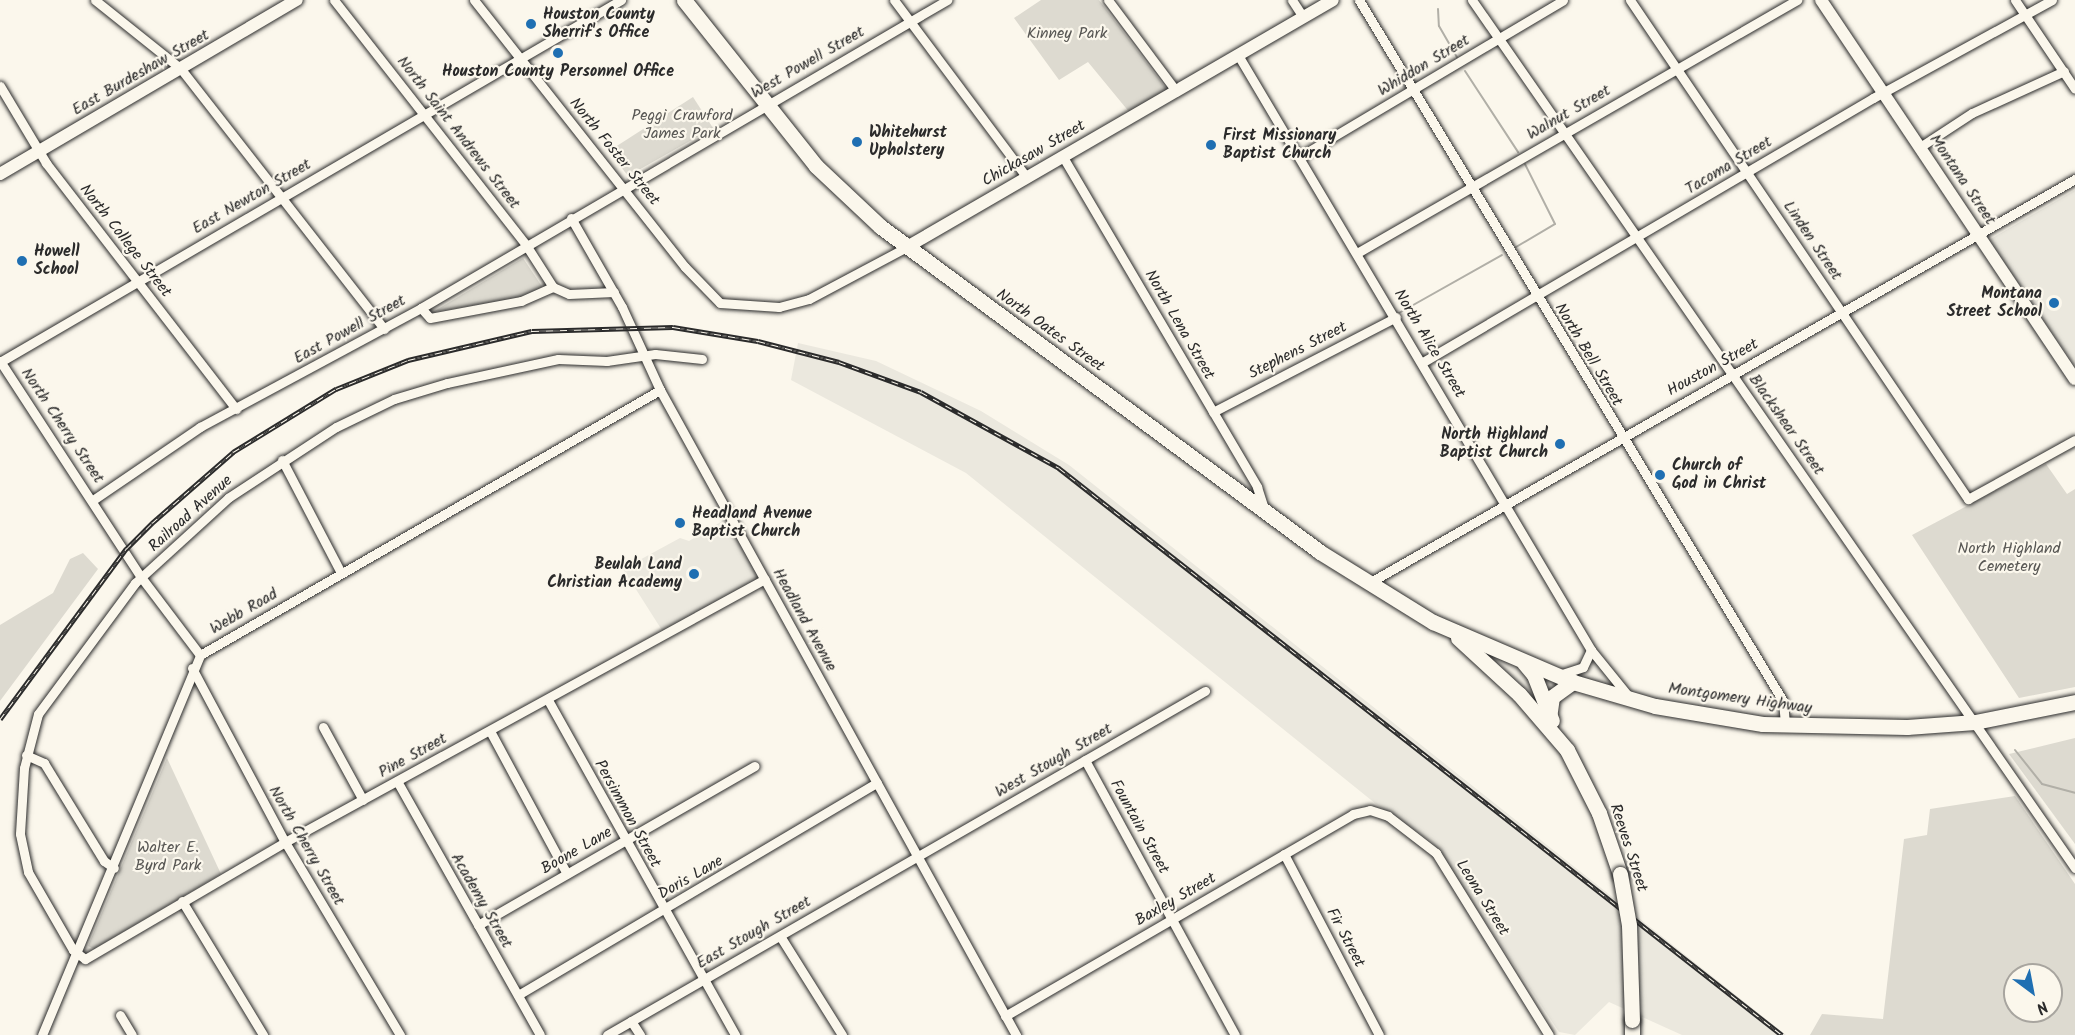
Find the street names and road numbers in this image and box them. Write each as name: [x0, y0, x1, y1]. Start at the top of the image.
street label: West Powell Street: [748, 23, 868, 103]
street label: East Burdeshaw Street: [69, 26, 213, 120]
street label: Whiddon Street: [1375, 31, 1473, 101]
street label: North Saint Andrews Street: [392, 53, 524, 213]
street label: Walnut Street: [1524, 81, 1614, 145]
street label: North Foster Street: [565, 94, 663, 210]
street label: Chickasaw Street: [979, 117, 1089, 191]
street label: Montana Street: [1925, 131, 1999, 229]
street label: Tacoma Street: [1682, 133, 1776, 199]
street label: East Newton Street: [189, 155, 315, 239]
street label: North College Street: [75, 181, 175, 301]
street label: Linden Street: [1778, 198, 1846, 284]
street label: North Lena Street: [1140, 267, 1218, 383]
street label: North Oates Street: [992, 285, 1108, 377]
street label: North Alice Street: [1389, 286, 1469, 402]
street label: East Powell Street: [291, 291, 409, 369]
street label: North Bell Street: [1550, 300, 1626, 410]
street label: Stephens Street: [1246, 318, 1350, 384]
street label: Houston Street: [1664, 335, 1762, 401]
street label: North Cherry Street: [16, 365, 108, 487]
street label: Blackshear Street: [1744, 371, 1828, 479]
street label: Railroad Avenue: [145, 471, 237, 557]
street label: Headland Avenue: [768, 565, 840, 675]
street label: Webb Road: [207, 585, 281, 639]
street label: Montgomery Highway: [1667, 679, 1813, 719]
street label: West Stough Street: [992, 720, 1116, 802]
street label: Pine Street: [375, 729, 451, 783]
street label: Persimmon Street: [590, 757, 664, 871]
street label: Fountain Street: [1105, 776, 1173, 878]
street label: North Cherry Street: [264, 783, 348, 909]
street label: Reeves Street: [1605, 802, 1651, 894]
street label: Boone Lane: [538, 823, 616, 879]
street label: Academy Street: [446, 850, 516, 952]
street label: Doris Lane: [655, 852, 727, 904]
street label: Leona Street: [1451, 856, 1513, 940]
street label: Baxley Street: [1132, 869, 1220, 931]
street label: East Stough Street: [693, 892, 815, 974]
street label: Fir Street: [1321, 905, 1369, 971]

